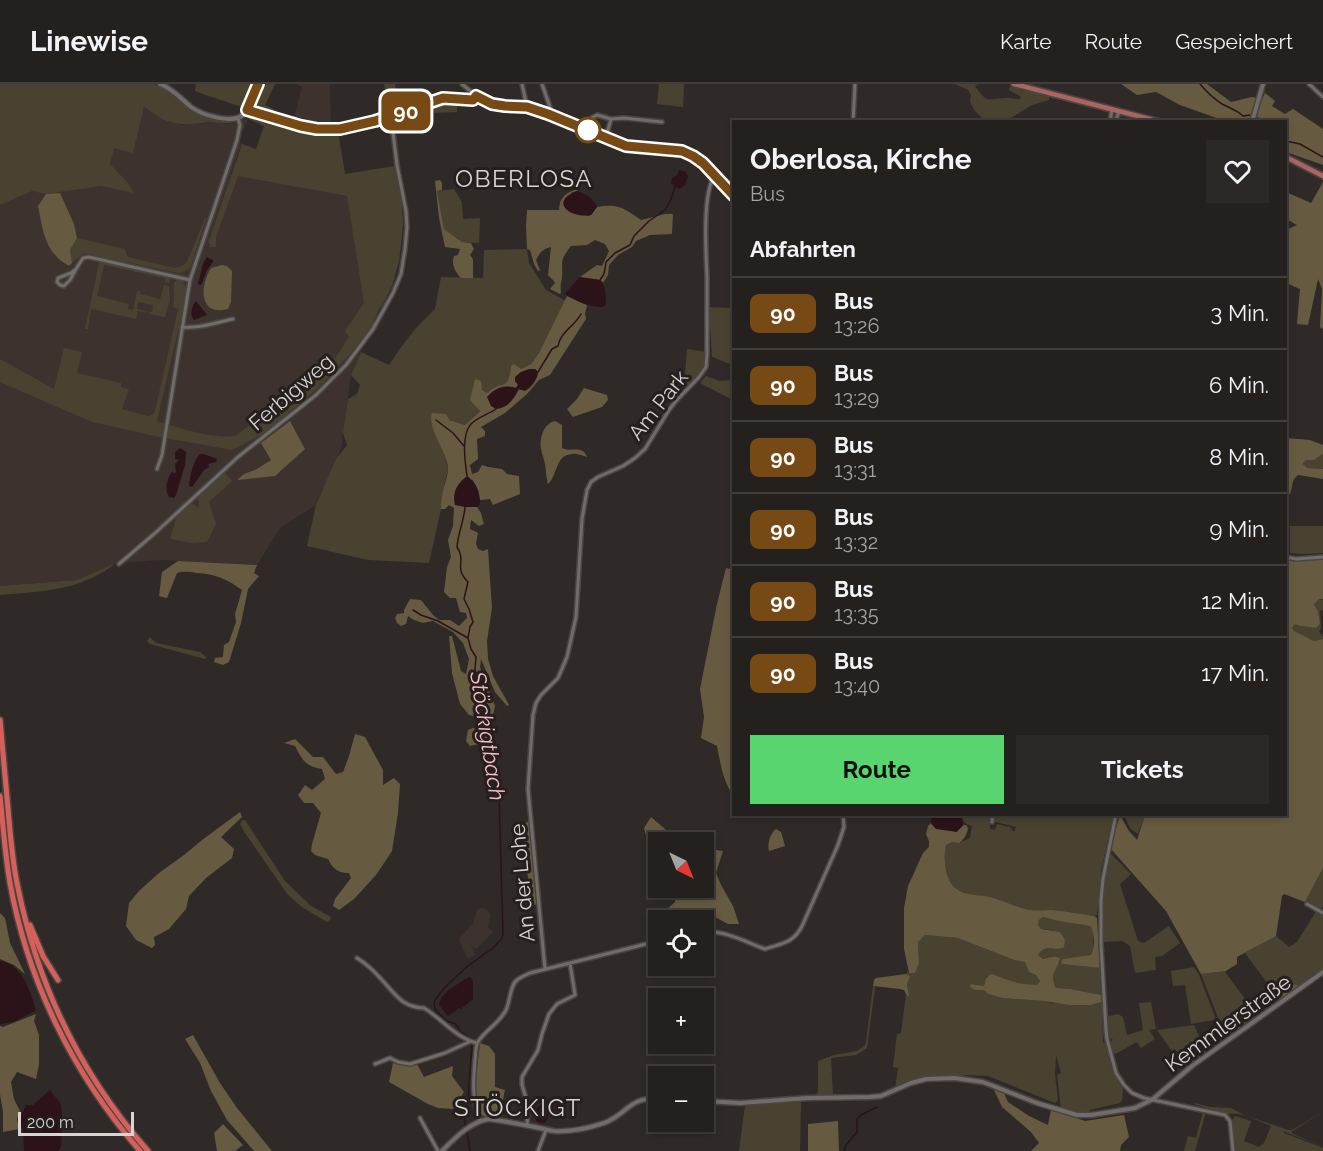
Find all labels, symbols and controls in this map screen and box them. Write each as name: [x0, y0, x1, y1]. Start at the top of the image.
text: Linewise: [30, 25, 148, 58]
text: Karte: [1000, 29, 1052, 54]
text: Route: [1085, 29, 1142, 54]
text: Gespeichert: [1175, 29, 1293, 54]
line badge: 90: [379, 92, 433, 130]
text: 90: [393, 99, 419, 124]
unlabelled marker: [575, 117, 601, 143]
button: heart: [1206, 140, 1269, 203]
text: Oberlosa, Kirche: [750, 143, 972, 176]
district label: OBERLOSA: [455, 164, 593, 193]
text: Bus: [750, 182, 785, 206]
text: Abfahrten: [750, 236, 856, 262]
text: Bus: [834, 288, 873, 314]
text: 3 Min.: [1211, 300, 1269, 326]
text: 90: [770, 301, 796, 326]
text: 13:26: [834, 314, 879, 338]
street label: Ferbigweg: [244, 348, 338, 436]
text: Bus: [834, 360, 873, 386]
street label: Am Park: [623, 365, 693, 445]
text: 6 Min.: [1209, 372, 1269, 398]
text: 90: [770, 373, 796, 398]
text: 13:29: [834, 386, 879, 410]
text: Bus: [834, 432, 873, 458]
text: 8 Min.: [1209, 444, 1269, 470]
text: 90: [770, 445, 796, 470]
text: 13:31: [834, 458, 876, 482]
text: Bus: [834, 504, 873, 530]
text: 9 Min.: [1209, 516, 1269, 542]
text: 90: [770, 517, 796, 542]
text: 13:32: [834, 530, 878, 554]
text: Bus: [834, 576, 873, 602]
text: 12 Min.: [1201, 588, 1269, 614]
text: 90: [770, 589, 796, 614]
text: 13:35: [834, 602, 879, 626]
text: Bus: [834, 648, 873, 674]
text: 17 Min.: [1201, 660, 1269, 686]
text: 90: [770, 661, 796, 686]
water label: Stöckigtbach: [465, 669, 511, 802]
text: 13:40: [834, 674, 880, 698]
button: Route: [750, 735, 1004, 804]
button: Tickets: [1016, 735, 1269, 804]
street label: An der Lohe: [504, 823, 540, 943]
north arrow: [648, 832, 714, 898]
map controls: [648, 832, 714, 1132]
button: locate: [648, 910, 714, 976]
street label: Kemmlerstraße: [1160, 969, 1296, 1077]
button: +: [648, 988, 714, 1054]
button: −: [648, 1066, 714, 1132]
district label: STÖCKIGT: [454, 1093, 582, 1122]
scale bar: [18, 1109, 134, 1136]
text: 200 m: [27, 1113, 74, 1132]

